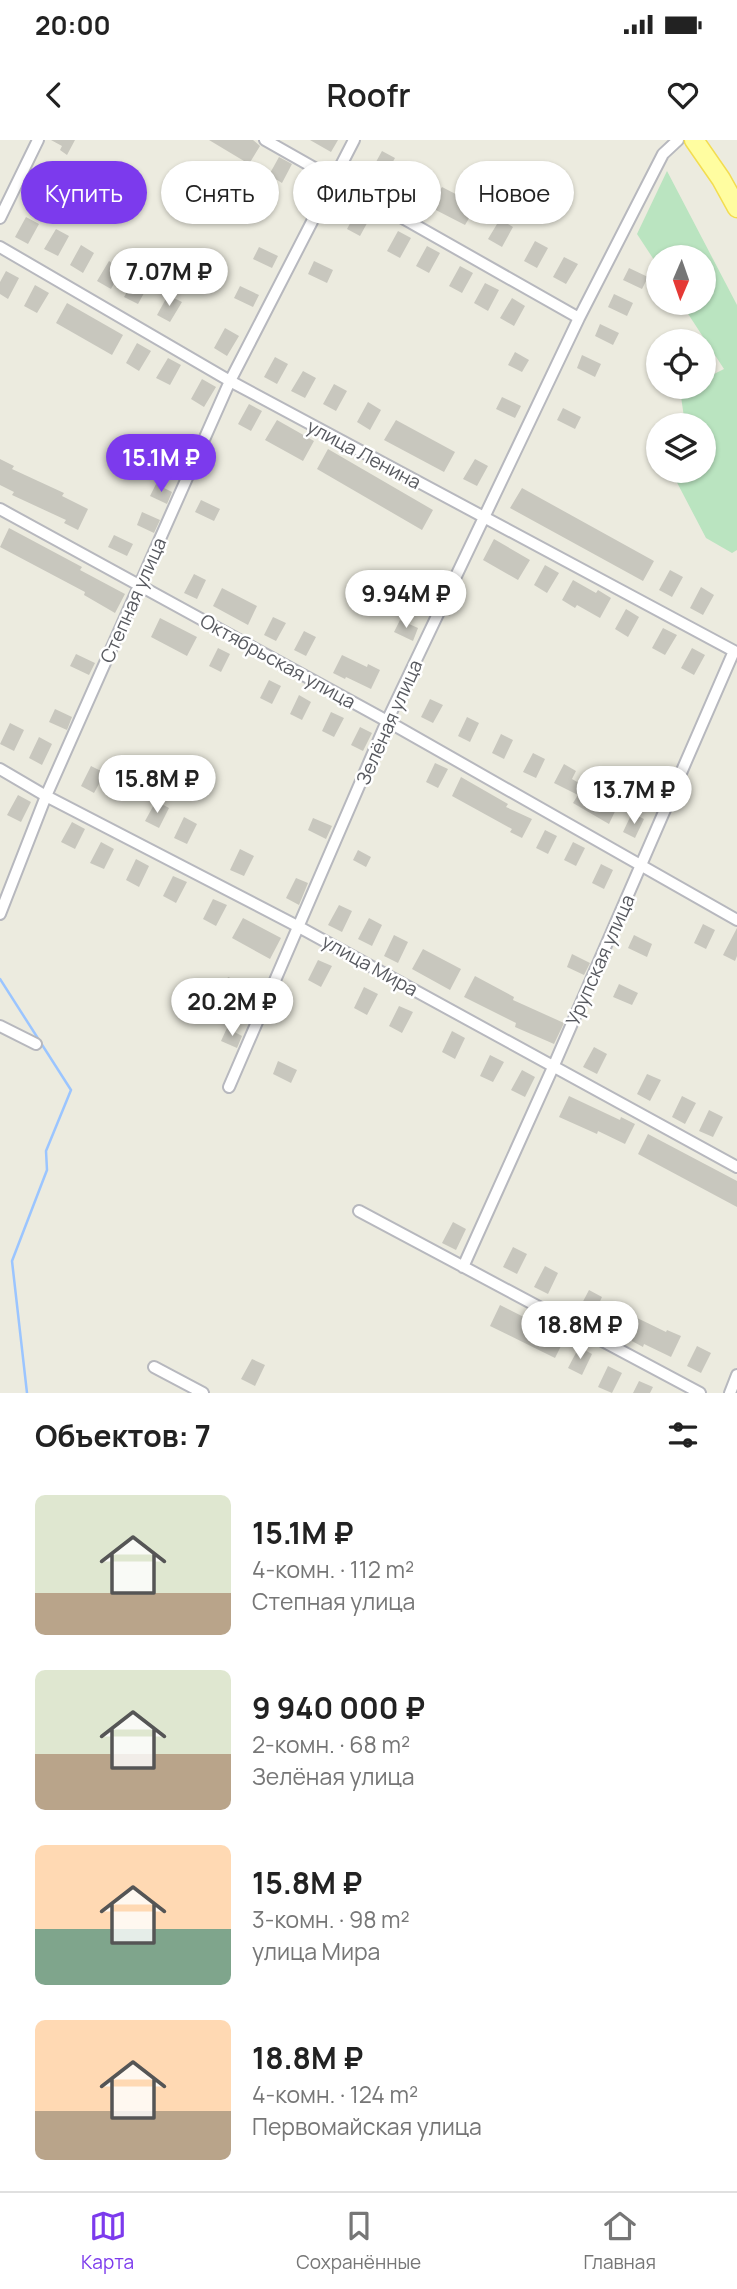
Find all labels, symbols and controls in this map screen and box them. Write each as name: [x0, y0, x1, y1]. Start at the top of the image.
text: 20:00: [35, 7, 111, 43]
text: Roofr: [326, 73, 411, 117]
icon: back: [35, 76, 73, 114]
icon: heart: [664, 76, 702, 114]
chip: Купить: [21, 161, 147, 224]
chip: Снять: [161, 161, 279, 224]
chip: Фильтры: [293, 161, 441, 224]
chip: Новое: [455, 161, 574, 224]
north arrow: [646, 245, 716, 315]
map controls: [646, 245, 716, 483]
pin: 7.07M ₽: [104, 248, 234, 308]
text: 7.07M ₽: [126, 255, 212, 287]
button: locate: [646, 329, 716, 399]
street label: улица Ленина: [302, 413, 426, 495]
button: layers: [646, 413, 716, 483]
pin: 15.1M ₽: [96, 434, 226, 494]
text: 15.1M ₽: [122, 441, 200, 473]
street label: Степная улица: [94, 533, 172, 667]
pin: 9.94M ₽: [341, 570, 471, 630]
text: 9.94M ₽: [361, 577, 451, 609]
street label: Октябрьская улица: [196, 607, 360, 715]
street label: Зелёная улица: [350, 655, 428, 789]
pin: 15.8M ₽: [92, 756, 222, 815]
text: 15.8M ₽: [115, 762, 199, 794]
pin: 13.7M ₽: [569, 766, 699, 826]
text: 13.7M ₽: [593, 773, 675, 805]
street label: Урупская улица: [559, 890, 641, 1030]
street label: улица Мира: [317, 928, 423, 1002]
pin: 20.2M ₽: [167, 978, 297, 1038]
text: 20.2M ₽: [187, 985, 277, 1017]
pin: 18.8M ₽: [515, 1302, 645, 1361]
text: 18.8M ₽: [537, 1308, 623, 1340]
text: Объектов: 7: [35, 1415, 211, 1456]
icon: filters: [664, 1416, 702, 1454]
text: 15.1M ₽: [252, 1512, 354, 1553]
icon: home: [91, 1523, 175, 1607]
text: 4-комн. · 112 m²: [252, 1553, 414, 1585]
text: Степная улица: [252, 1585, 415, 1617]
text: 9 940 000 ₽: [252, 1687, 425, 1728]
icon: home: [91, 1698, 175, 1782]
text: 2-комн. · 68 m²: [252, 1728, 410, 1760]
text: Зелёная улица: [252, 1760, 415, 1792]
text: 15.8M ₽: [252, 1862, 362, 1903]
icon: home: [91, 1873, 175, 1957]
text: 3-комн. · 98 m²: [252, 1903, 410, 1935]
text: улица Мира: [252, 1935, 380, 1967]
text: 18.8M ₽: [252, 2037, 363, 2078]
icon: home: [91, 2048, 175, 2132]
text: 4-комн. · 124 m²: [252, 2078, 418, 2110]
text: Первомайская улица: [252, 2110, 482, 2142]
tab: Карта: [81, 2207, 134, 2275]
tab: Сохранённые: [296, 2207, 421, 2275]
tab: Главная: [583, 2207, 656, 2275]

